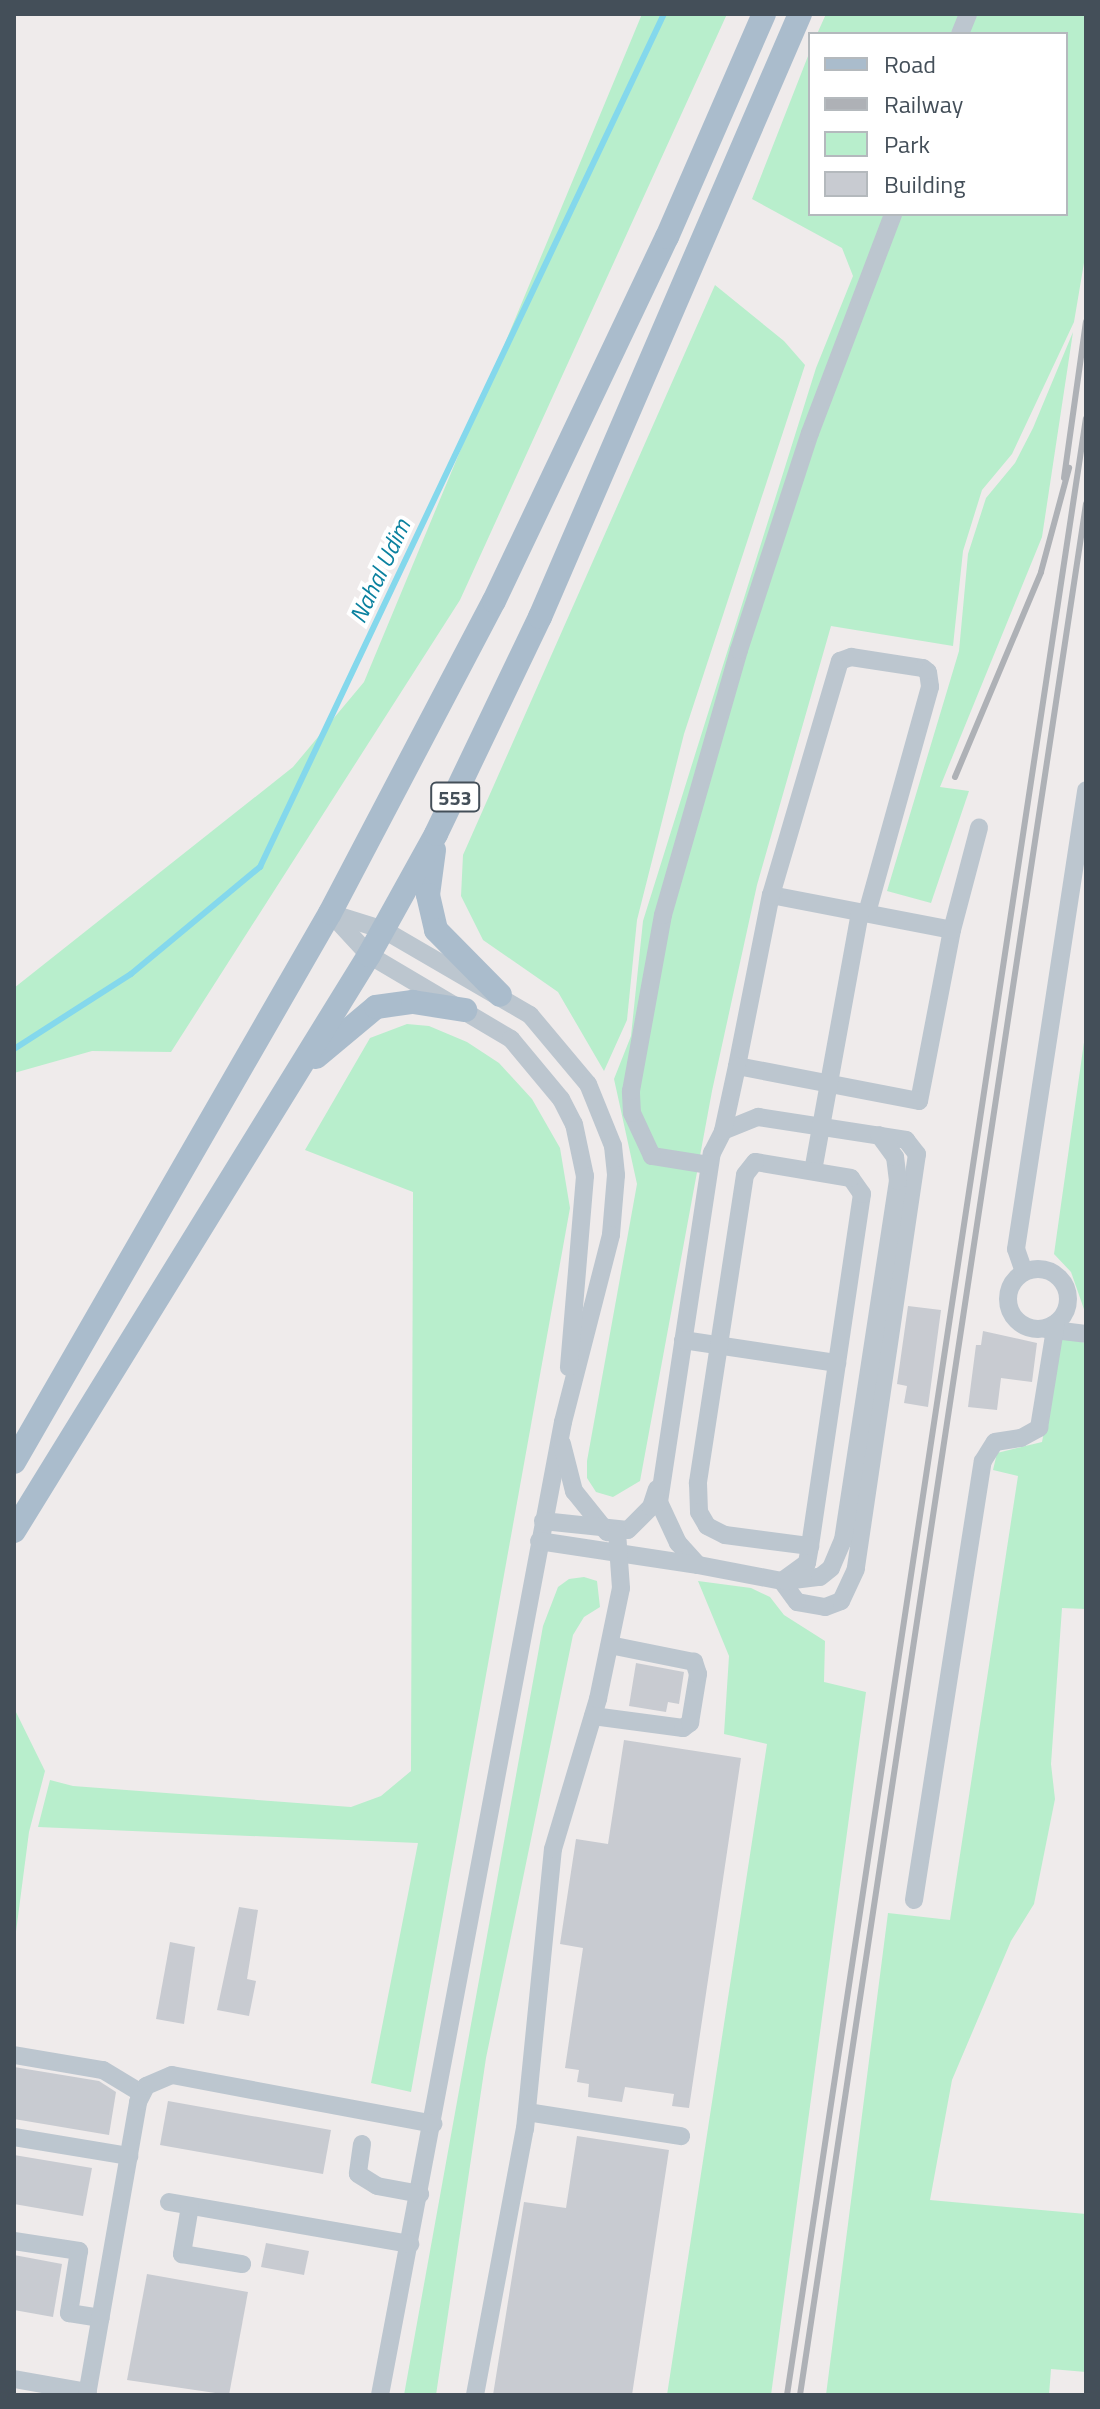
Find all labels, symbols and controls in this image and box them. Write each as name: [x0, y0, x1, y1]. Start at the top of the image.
legend: [808, 32, 1068, 216]
text: Road: [884, 46, 936, 82]
text: Railway: [884, 86, 963, 122]
text: Park: [884, 126, 930, 162]
text: Building: [884, 166, 966, 202]
water label: Nahal Udim: [343, 515, 417, 627]
road number: 553: [429, 781, 481, 813]

